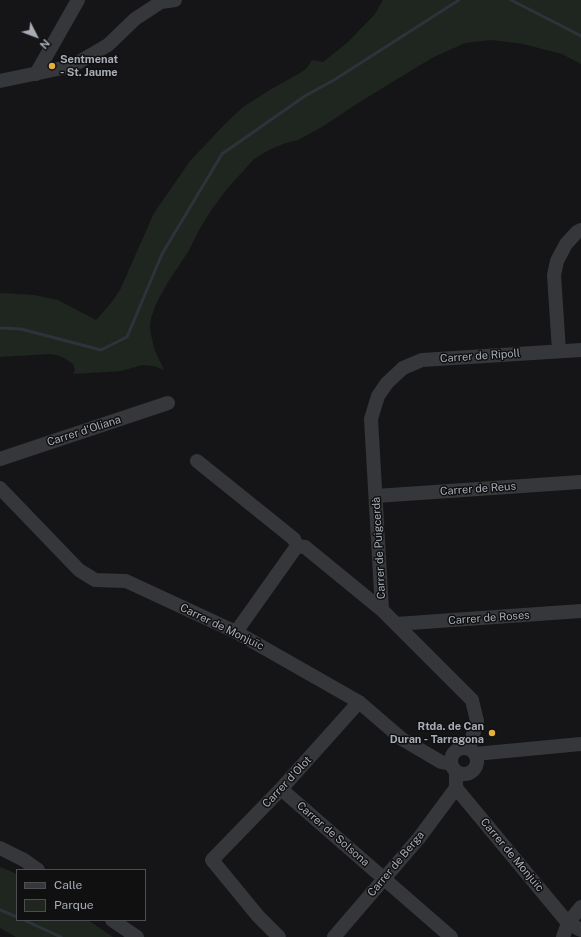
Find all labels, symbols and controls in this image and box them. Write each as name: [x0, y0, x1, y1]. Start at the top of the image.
north arrow: [16, 16, 56, 56]
text: N: [38, 37, 52, 51]
place label: Sentmenat - St. Jaume: [60, 53, 118, 79]
marker: Sentmenat - St. Jaume: [47, 61, 57, 71]
street label: Carrer de Ripoll: [440, 347, 520, 365]
street label: Carrer d'Oliana: [45, 413, 123, 449]
street label: Carrer de Reus: [440, 480, 516, 498]
street label: Carrer de Puigcerdà: [370, 496, 388, 600]
street label: Carrer de Monjuïc: [178, 601, 266, 653]
street label: Carrer de Roses: [448, 609, 530, 627]
place label: Rtda. de Can Duran - Tarragona: [390, 720, 484, 746]
marker: Rtda. de Can Duran - Tarragona: [487, 728, 497, 738]
street label: Carrer d'Olot: [260, 753, 314, 811]
street label: Carrer de Solsona: [294, 799, 372, 869]
street label: Carrer de Monjuïc: [477, 816, 547, 894]
street label: Carrer de Berga: [365, 829, 427, 899]
legend: [16, 869, 146, 921]
text: Calle: [54, 878, 82, 892]
text: Parque: [54, 898, 94, 912]

